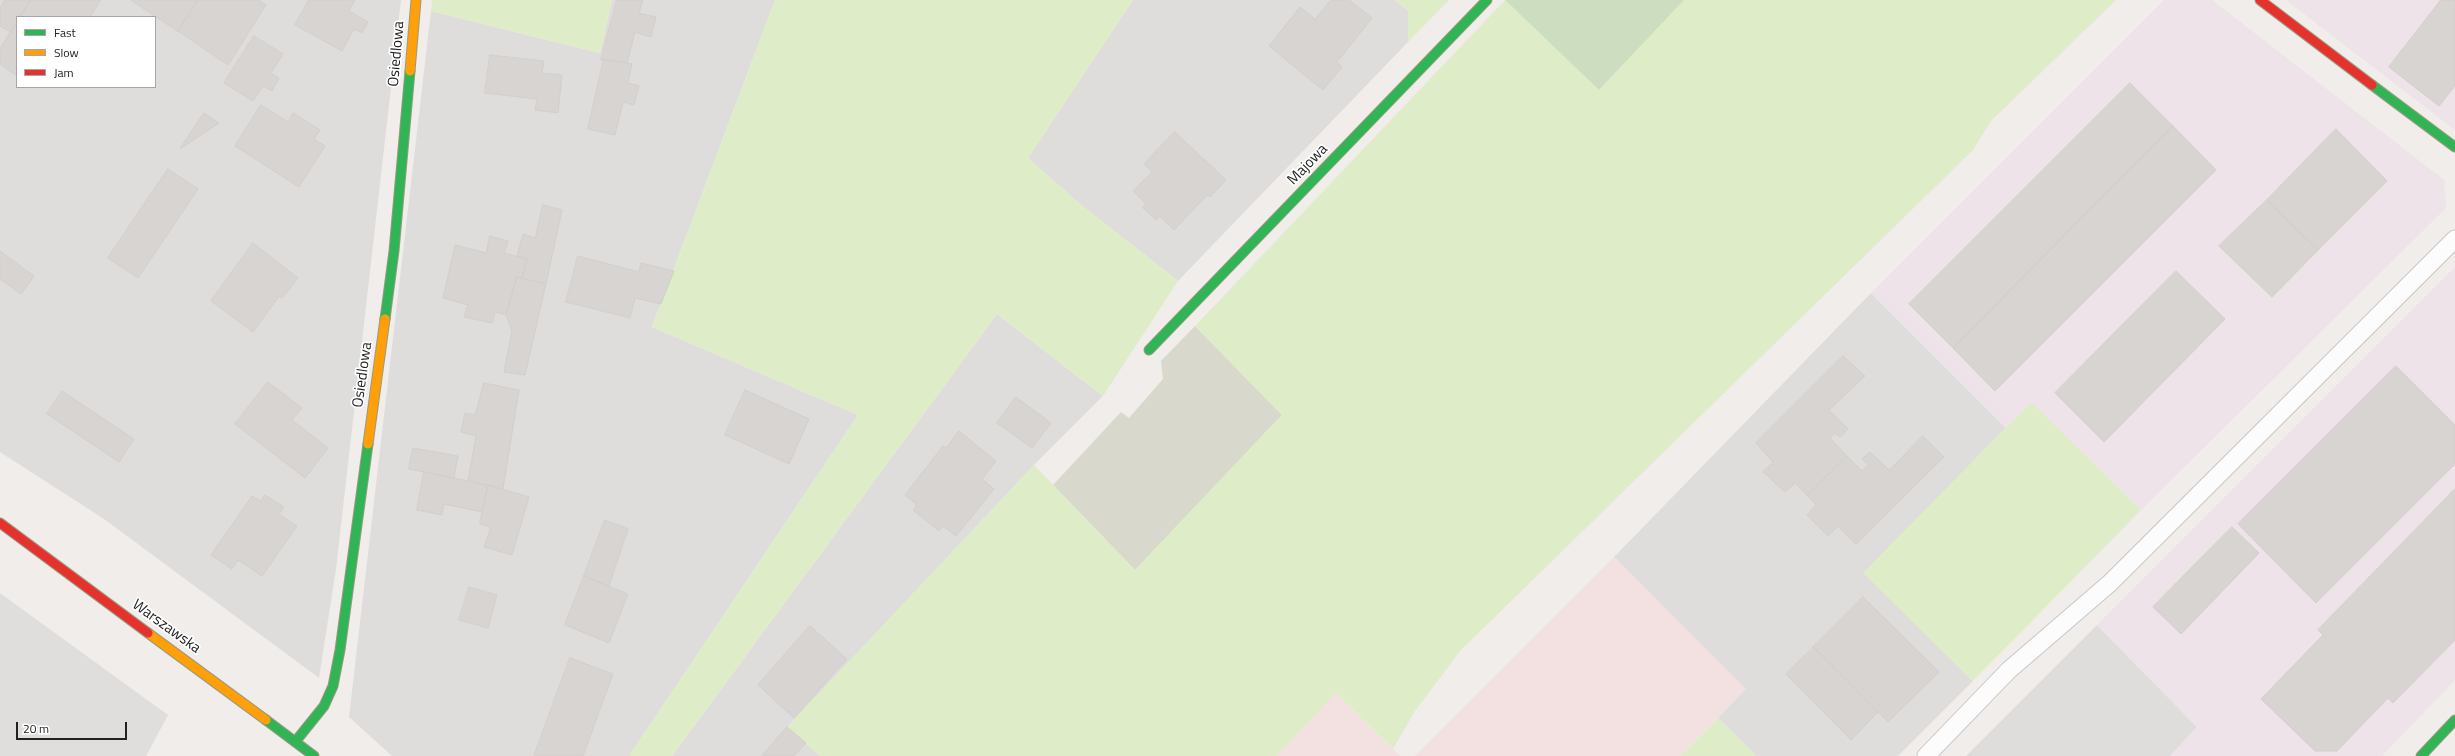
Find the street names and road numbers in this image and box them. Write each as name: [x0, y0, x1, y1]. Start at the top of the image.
street label: Osiedlowa: [385, 20, 409, 88]
street label: Majowa: [1284, 141, 1332, 189]
street label: Osiedlowa: [350, 341, 376, 409]
street label: Warszawska: [128, 596, 204, 658]

